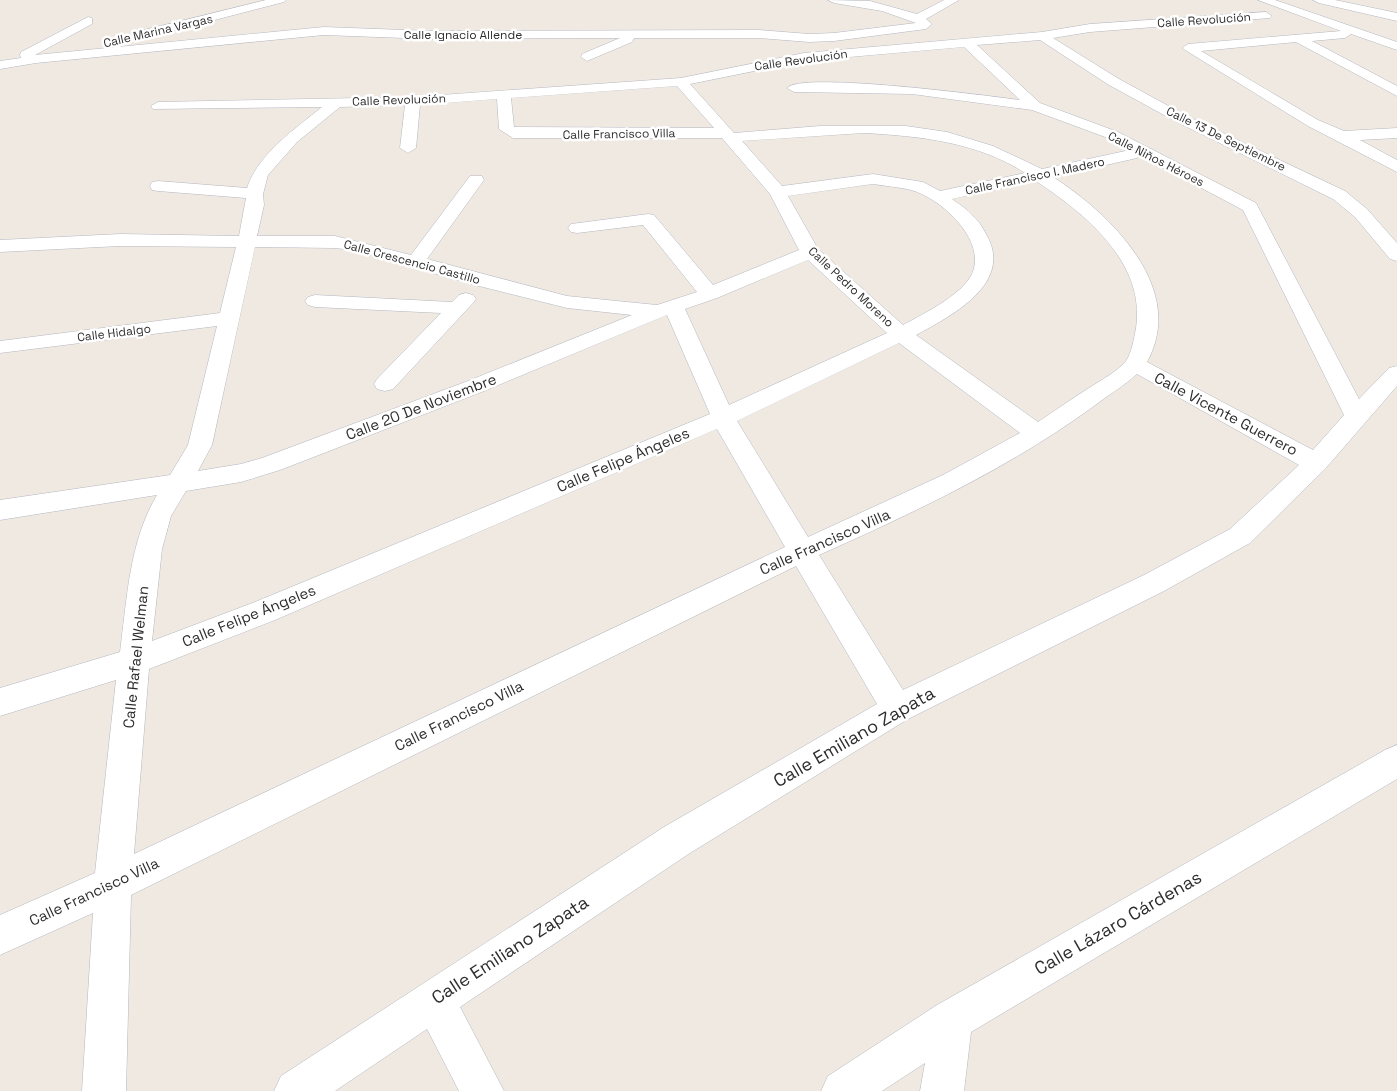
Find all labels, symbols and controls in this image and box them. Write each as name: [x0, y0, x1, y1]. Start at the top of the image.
street label: Calle Revolución: [1157, 9, 1251, 31]
street label: Calle Marina Vargas: [102, 11, 214, 51]
street label: Calle Ignacio Allende: [404, 27, 522, 43]
street label: Calle Revolución: [753, 46, 849, 74]
street label: Calle Revolución: [352, 90, 446, 110]
street label: Calle 13 De Septiembre: [1164, 103, 1288, 175]
street label: Calle Francisco Villa: [562, 125, 676, 143]
street label: Calle Niños Héroes: [1105, 128, 1207, 190]
street label: Calle Francisco I. Madero: [964, 153, 1106, 199]
street label: Calle Crescencio Castillo: [342, 236, 482, 288]
street label: Calle Pedro Moreno: [805, 243, 897, 331]
street label: Calle Hidalgo: [76, 321, 152, 345]
street label: Calle Vicente Guerrero: [1151, 368, 1301, 459]
street label: Calle 20 De Noviembre: [343, 369, 499, 444]
street label: Calle Felipe Ángeles: [554, 423, 692, 496]
street label: Calle Francisco Villa: [757, 504, 893, 579]
street label: Calle Felipe Ángeles: [179, 580, 318, 651]
street label: Calle Rafael Welman: [119, 585, 152, 729]
street label: Calle Francisco Villa: [391, 676, 527, 755]
street label: Calle Emiliano Zapata: [769, 681, 939, 792]
street label: Calle Francisco Villa: [26, 853, 162, 930]
street label: Calle Lázaro Cárdenas: [1030, 865, 1206, 980]
street label: Calle Emiliano Zapata: [427, 890, 593, 1009]

